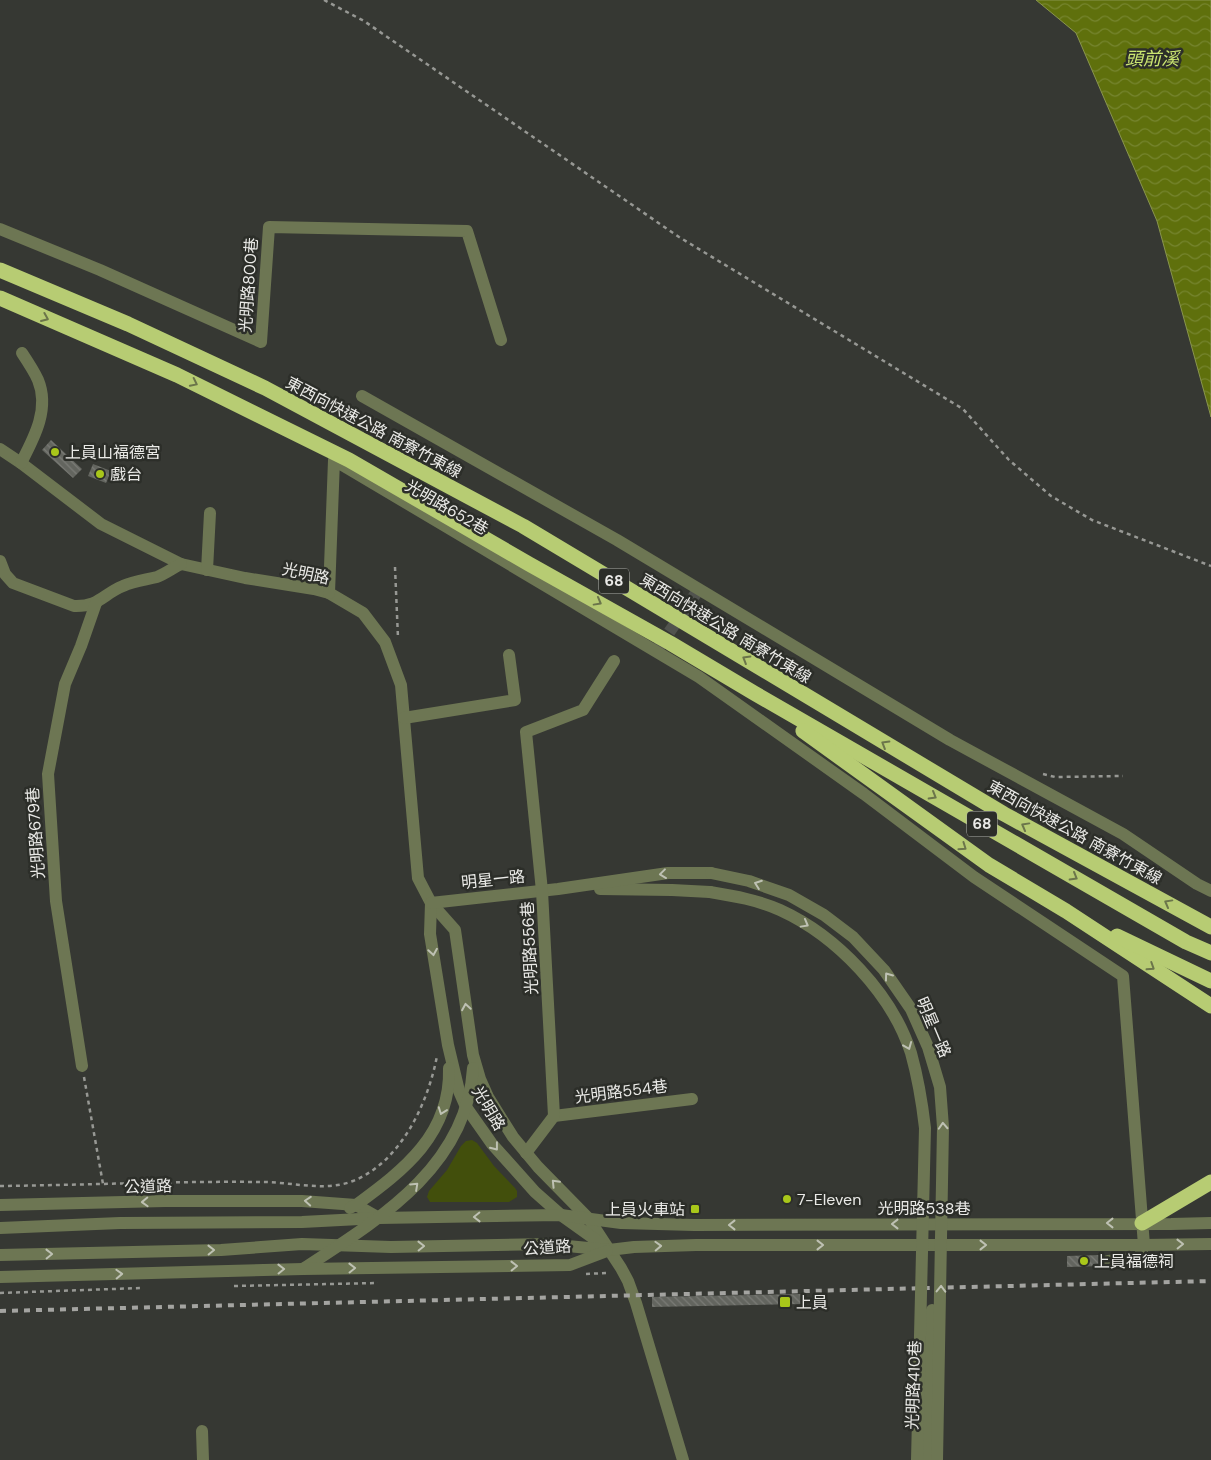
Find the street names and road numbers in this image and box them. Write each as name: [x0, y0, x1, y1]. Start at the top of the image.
street label: 光明路800巷: [235, 237, 262, 333]
street label: 東西向快速公路 南寮竹東線: [282, 372, 465, 483]
street label: 光明路652巷: [401, 475, 492, 540]
street label: 光明路: [280, 558, 332, 589]
road number: 68: [599, 568, 629, 594]
street label: 東西向快速公路 南寮竹東線: [636, 569, 815, 688]
street label: 東西向快速公路 南寮竹東線: [984, 776, 1166, 889]
street label: 光明路679巷: [22, 786, 49, 879]
road number: 68: [967, 812, 997, 836]
street label: 明星一路: [460, 866, 526, 893]
street label: 光明路556巷: [517, 901, 542, 995]
street label: 明星一路: [911, 994, 956, 1061]
street label: 光明路554巷: [574, 1075, 669, 1108]
street label: 光明路: [467, 1082, 510, 1134]
street label: 公道路: [124, 1175, 172, 1198]
street label: 光明路538巷: [878, 1198, 970, 1219]
street label: 公道路: [522, 1235, 572, 1260]
street label: 光明路410巷: [901, 1340, 926, 1430]

